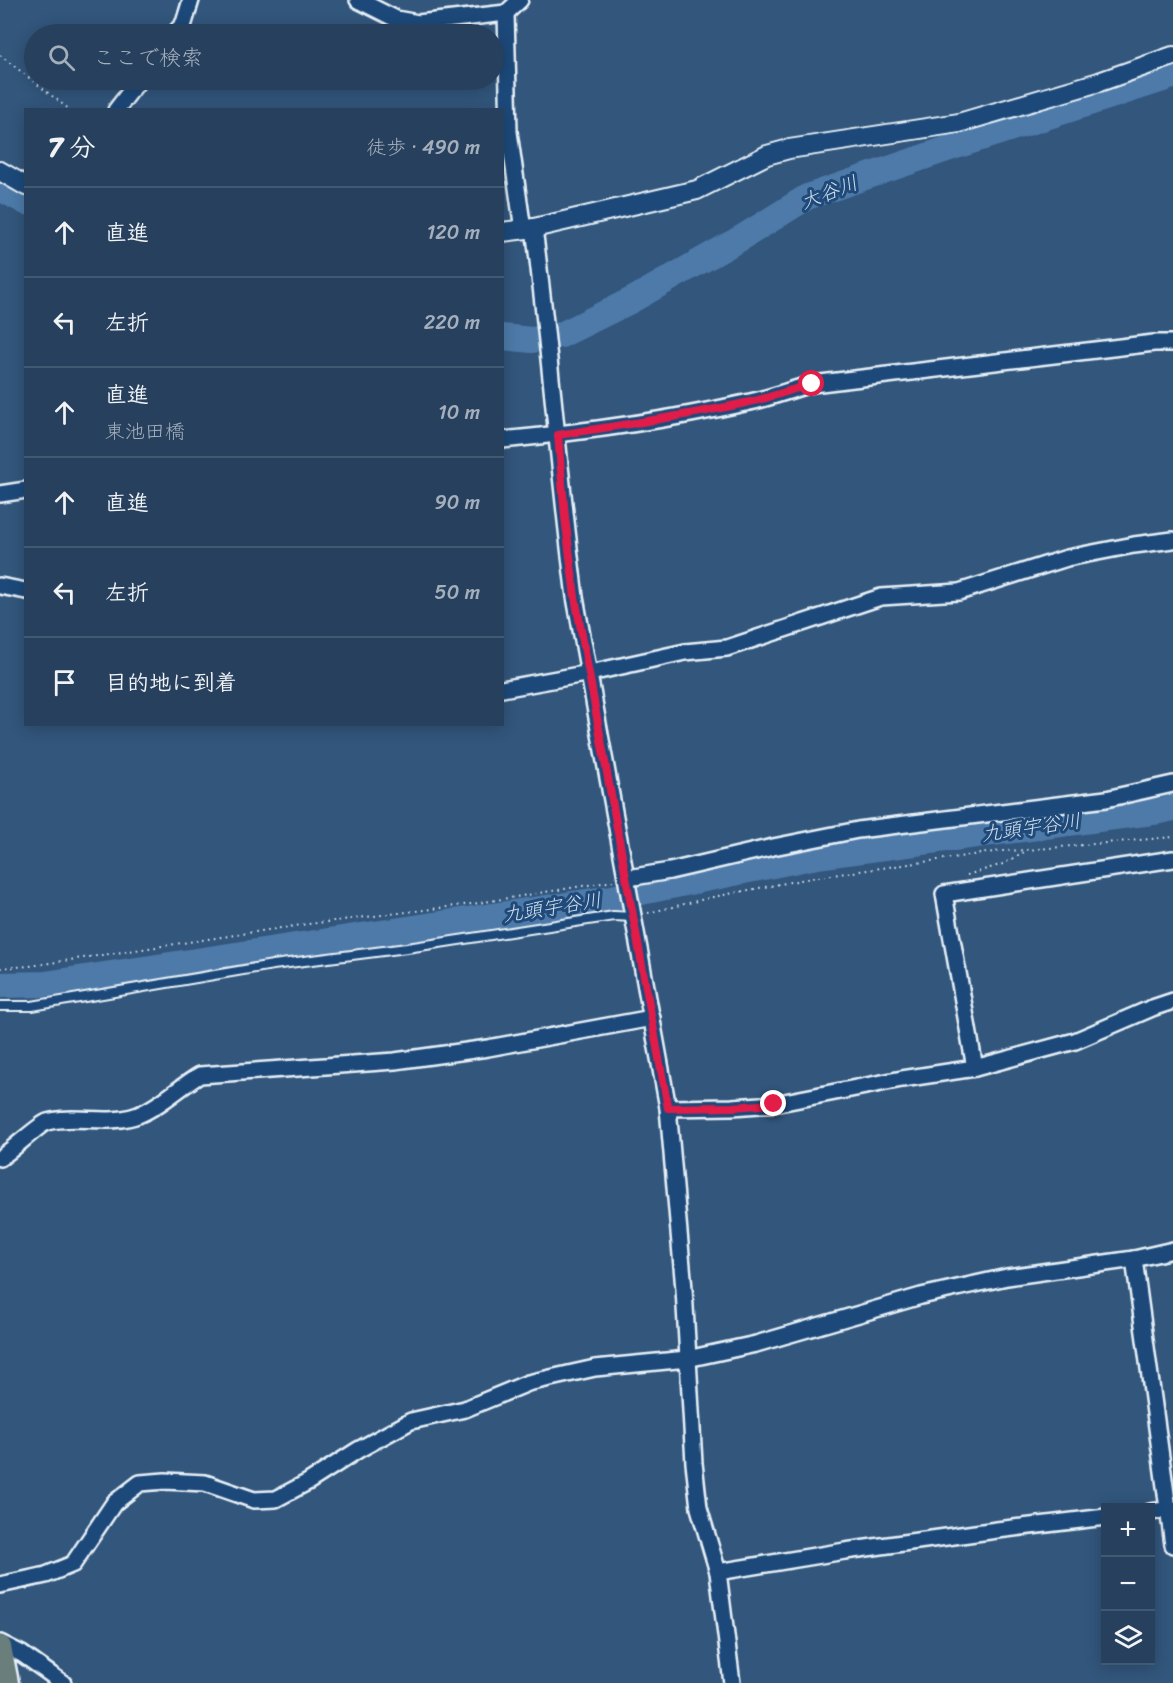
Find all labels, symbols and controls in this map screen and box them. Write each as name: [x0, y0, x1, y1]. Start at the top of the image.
search box: [24, 24, 504, 90]
text: ここで検索: [93, 38, 203, 77]
icon: search: [45, 41, 78, 74]
text: 7 分: [48, 124, 96, 170]
text: 徒歩 · 490 m: [366, 130, 480, 165]
water label: 大谷川: [795, 165, 863, 220]
text: 直進: [105, 213, 149, 252]
text: 120 m: [427, 215, 480, 250]
icon: ahead: [48, 216, 81, 249]
text: 左折: [105, 303, 149, 342]
text: 220 m: [424, 305, 480, 340]
icon: left: [48, 306, 81, 339]
route start: [798, 370, 824, 396]
text: 直進: [105, 375, 149, 414]
text: 10 m: [438, 395, 480, 430]
icon: ahead: [48, 396, 81, 429]
text: 東池田橋: [105, 414, 185, 449]
text: 直進: [105, 483, 149, 522]
text: 90 m: [435, 485, 480, 520]
icon: ahead: [48, 486, 81, 519]
text: 左折: [105, 573, 149, 612]
text: 50 m: [435, 575, 480, 610]
icon: left: [48, 576, 81, 609]
text: 目的地に到着: [105, 663, 237, 702]
icon: arrive: [48, 666, 81, 699]
water label: 九頭宇谷川: [979, 803, 1083, 852]
water label: 九頭宇谷川: [500, 882, 604, 933]
route end: [760, 1090, 786, 1116]
map controls: [1101, 1503, 1155, 1665]
button: +: [1101, 1503, 1155, 1557]
button: −: [1101, 1557, 1155, 1611]
button: layers: [1101, 1611, 1155, 1665]

